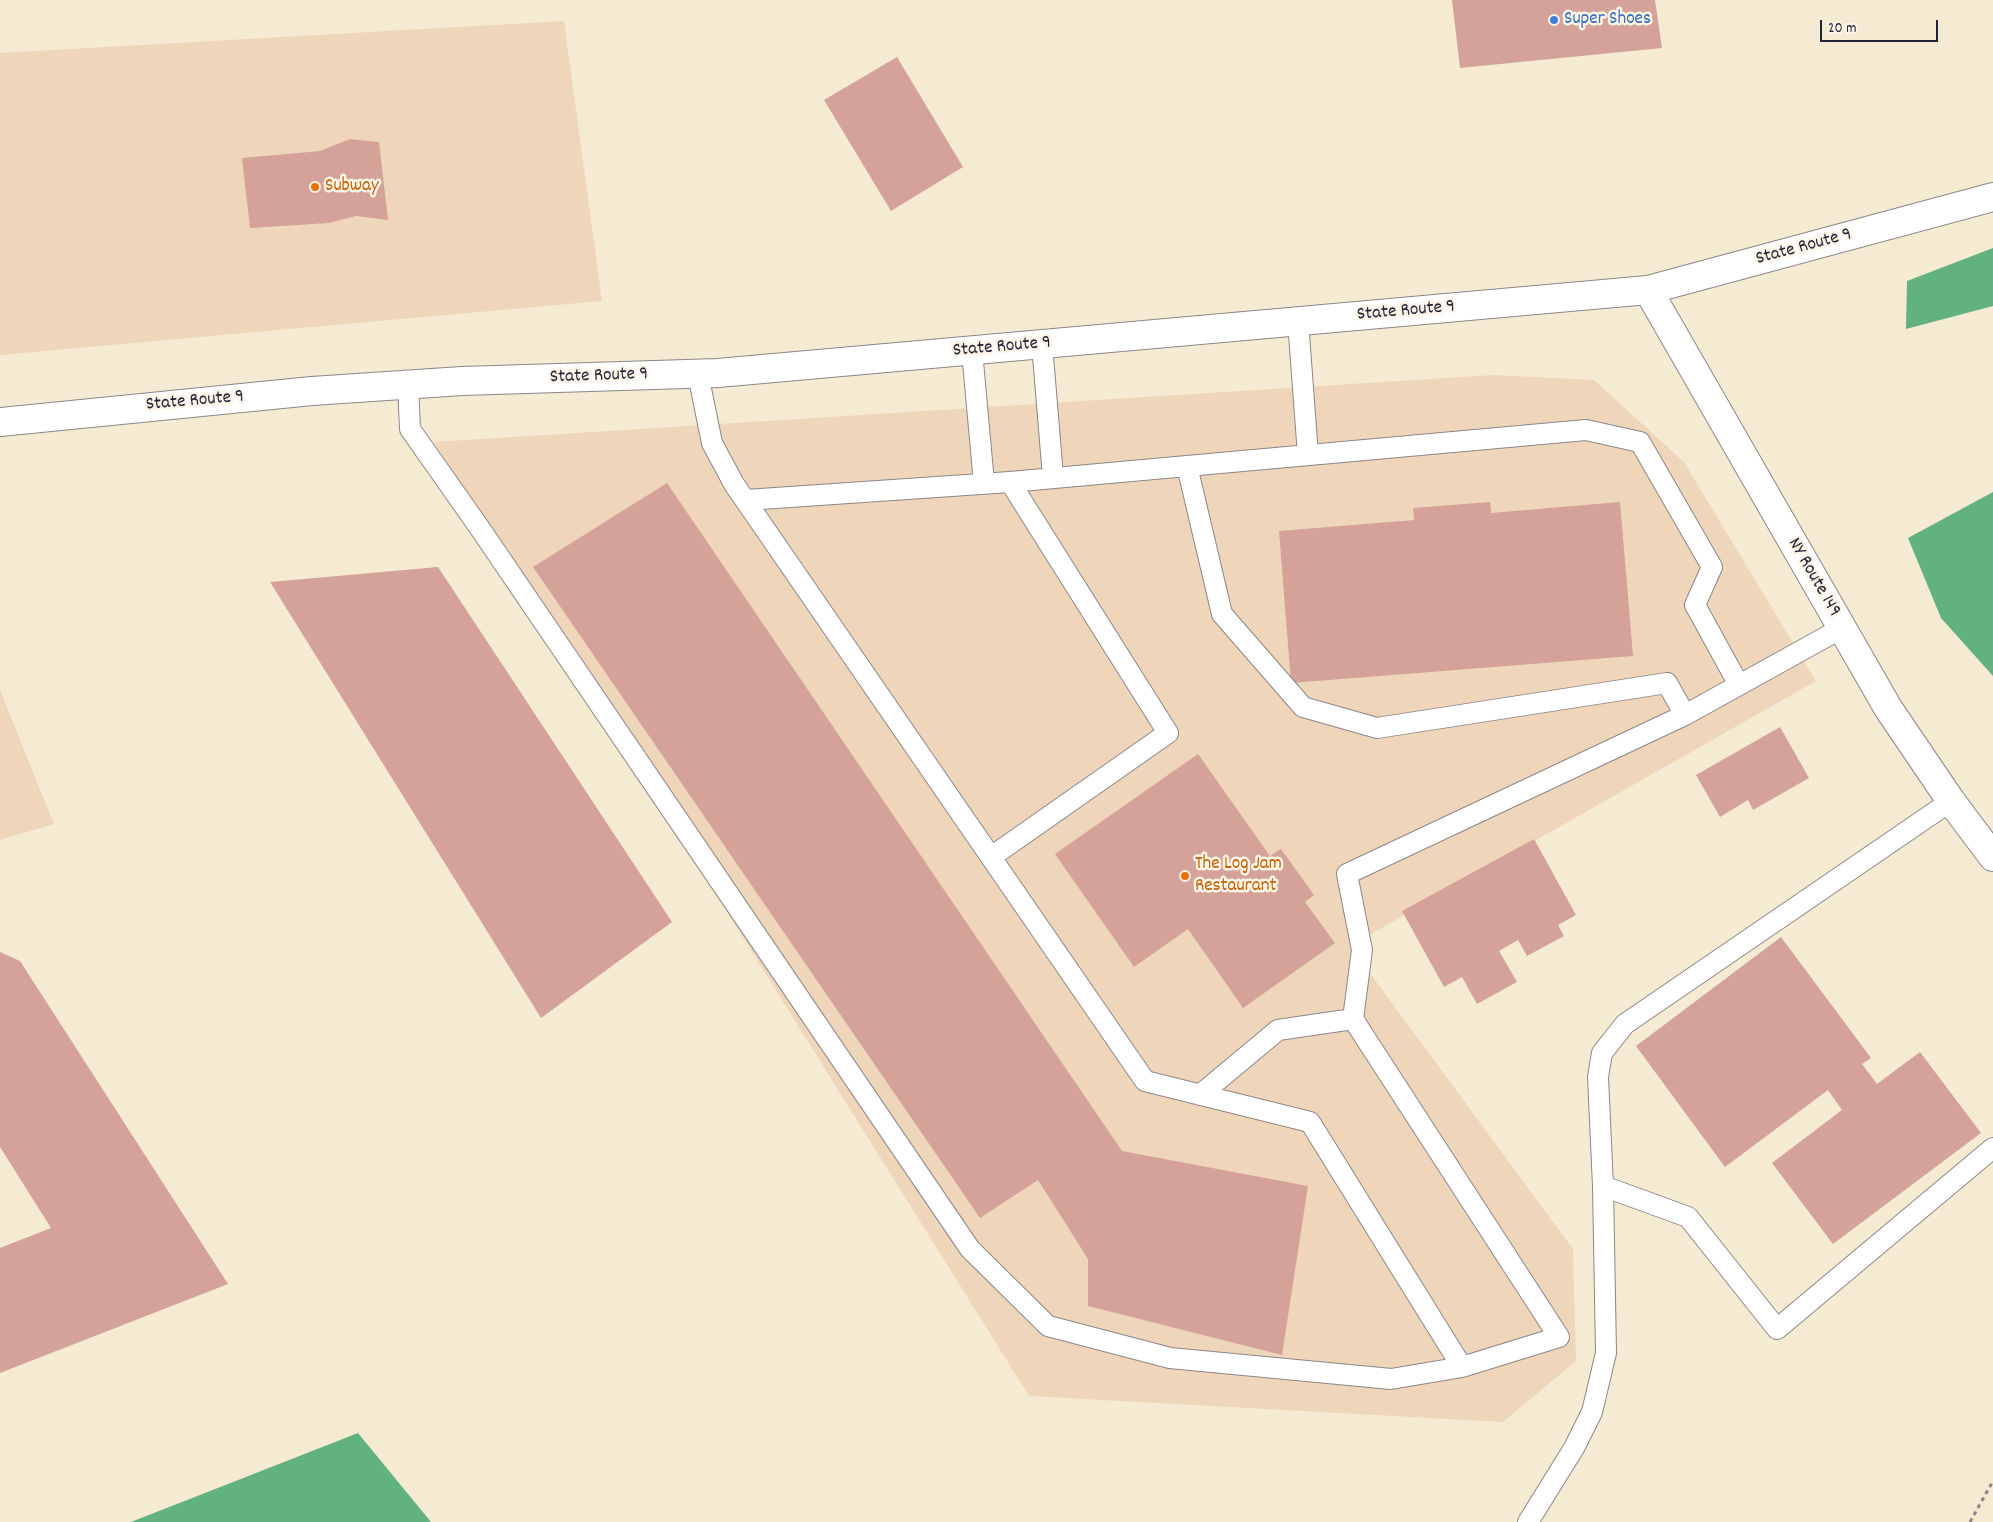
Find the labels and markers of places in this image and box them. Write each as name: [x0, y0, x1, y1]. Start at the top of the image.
place label: Super Shoes: [1564, 9, 1651, 31]
marker: Super Shoes: [1548, 14, 1560, 26]
place label: Subway: [325, 176, 379, 198]
marker: Subway: [309, 181, 321, 193]
place label: The Log Jam Restaurant: [1195, 854, 1282, 898]
marker: The Log Jam Restaurant: [1179, 870, 1191, 882]

